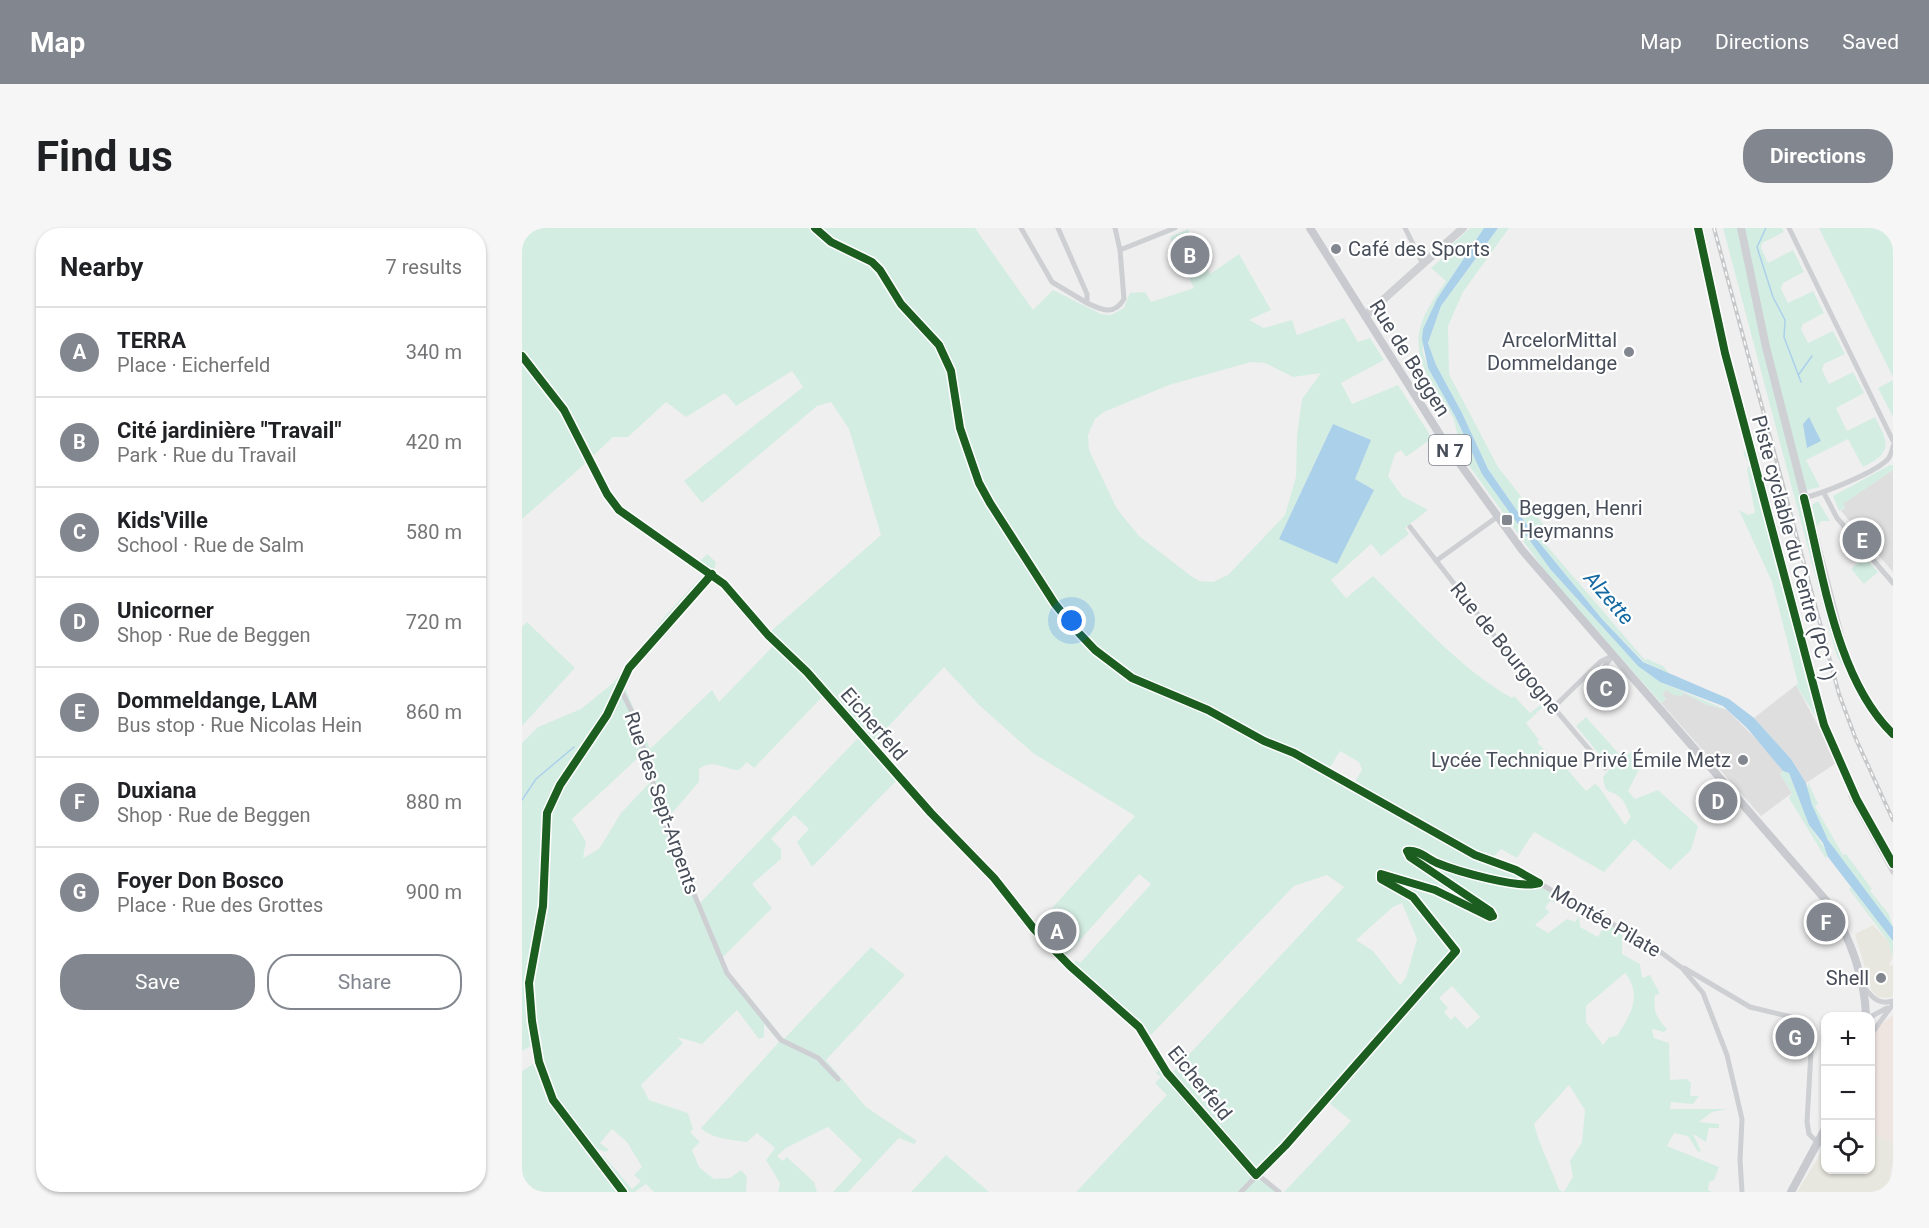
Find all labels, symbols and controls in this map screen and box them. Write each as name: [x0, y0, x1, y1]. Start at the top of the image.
text: Map: [30, 26, 85, 59]
text: Map: [1640, 30, 1682, 54]
text: Directions: [1715, 30, 1809, 54]
text: Saved: [1842, 30, 1899, 54]
button: Directions: [1743, 129, 1893, 183]
text: Find us: [36, 132, 173, 181]
pin: B: [1170, 232, 1210, 278]
place label: Café des Sports: [1348, 237, 1490, 261]
marker: Café des Sports: [1329, 242, 1343, 256]
text: Nearby: [60, 252, 143, 282]
text: 7 results: [386, 255, 462, 279]
street label: Rue de Beggen: [1365, 295, 1455, 421]
text: TERRA: [117, 328, 186, 353]
place label: ArcelorMittal Dommeldange: [1487, 328, 1617, 375]
text: A: [73, 340, 86, 364]
text: 340 m: [406, 340, 462, 364]
marker: ArcelorMittal Dommeldange: [1622, 345, 1636, 359]
text: Place · Eicherfeld: [117, 353, 270, 377]
street label: Piste cyclable du Centre (PC 1): [1747, 413, 1841, 683]
text: Cité jardinière "Travail": [117, 418, 341, 443]
text: B: [73, 430, 86, 454]
text: 420 m: [406, 430, 462, 454]
road number: N 7: [1429, 435, 1471, 465]
text: Park · Rue du Travail: [117, 443, 297, 467]
place label: Beggen, Henri Heymanns: [1519, 496, 1643, 543]
text: Kids'Ville: [117, 508, 208, 533]
marker: Beggen, Henri Heymanns: [1500, 513, 1514, 527]
pin: E: [1842, 518, 1882, 562]
text: C: [73, 520, 86, 544]
text: 580 m: [406, 520, 462, 544]
text: School · Rue de Salm: [117, 533, 304, 557]
water label: Alzette: [1579, 566, 1639, 630]
street label: Rue de Bourgogne: [1445, 577, 1567, 719]
text: Unicorner: [117, 598, 214, 623]
your location: [1057, 606, 1086, 635]
text: D: [73, 610, 86, 634]
text: 720 m: [406, 610, 462, 634]
text: Shop · Rue de Beggen: [117, 623, 311, 647]
pin: C: [1586, 666, 1626, 710]
street label: Eicherfeld: [836, 683, 912, 765]
text: Dommeldange, LAM: [117, 688, 318, 713]
text: E: [74, 700, 85, 724]
text: 860 m: [406, 700, 462, 724]
street label: Rue des Sept-Arpents: [619, 709, 705, 897]
text: Bus stop · Rue Nicolas Hein: [117, 713, 362, 737]
place label: Lycée Technique Privé Émile Metz: [1431, 748, 1731, 772]
marker: Lycée Technique Privé Émile Metz: [1736, 753, 1750, 767]
text: Duxiana: [117, 778, 197, 803]
pin: D: [1698, 778, 1738, 824]
text: F: [74, 790, 85, 814]
text: 880 m: [406, 790, 462, 814]
text: Shop · Rue de Beggen: [117, 803, 311, 827]
text: Foyer Don Bosco: [117, 868, 284, 893]
text: G: [73, 880, 86, 904]
text: 900 m: [406, 880, 462, 904]
street label: Montée Pilate: [1547, 880, 1665, 962]
text: Place · Rue des Grottes: [117, 893, 323, 917]
pin: F: [1806, 900, 1846, 944]
pin: A: [1038, 908, 1076, 954]
button: Save: [60, 954, 255, 1010]
button: Share: [267, 954, 462, 1010]
place label: Shell: [1826, 966, 1869, 990]
marker: Shell: [1874, 971, 1888, 985]
map controls: [1821, 1012, 1875, 1174]
button: +: [1821, 1012, 1875, 1066]
pin: G: [1776, 1014, 1814, 1060]
street label: Eicherfeld: [1163, 1041, 1237, 1125]
button: −: [1821, 1066, 1875, 1120]
button: locate: [1821, 1120, 1875, 1174]

